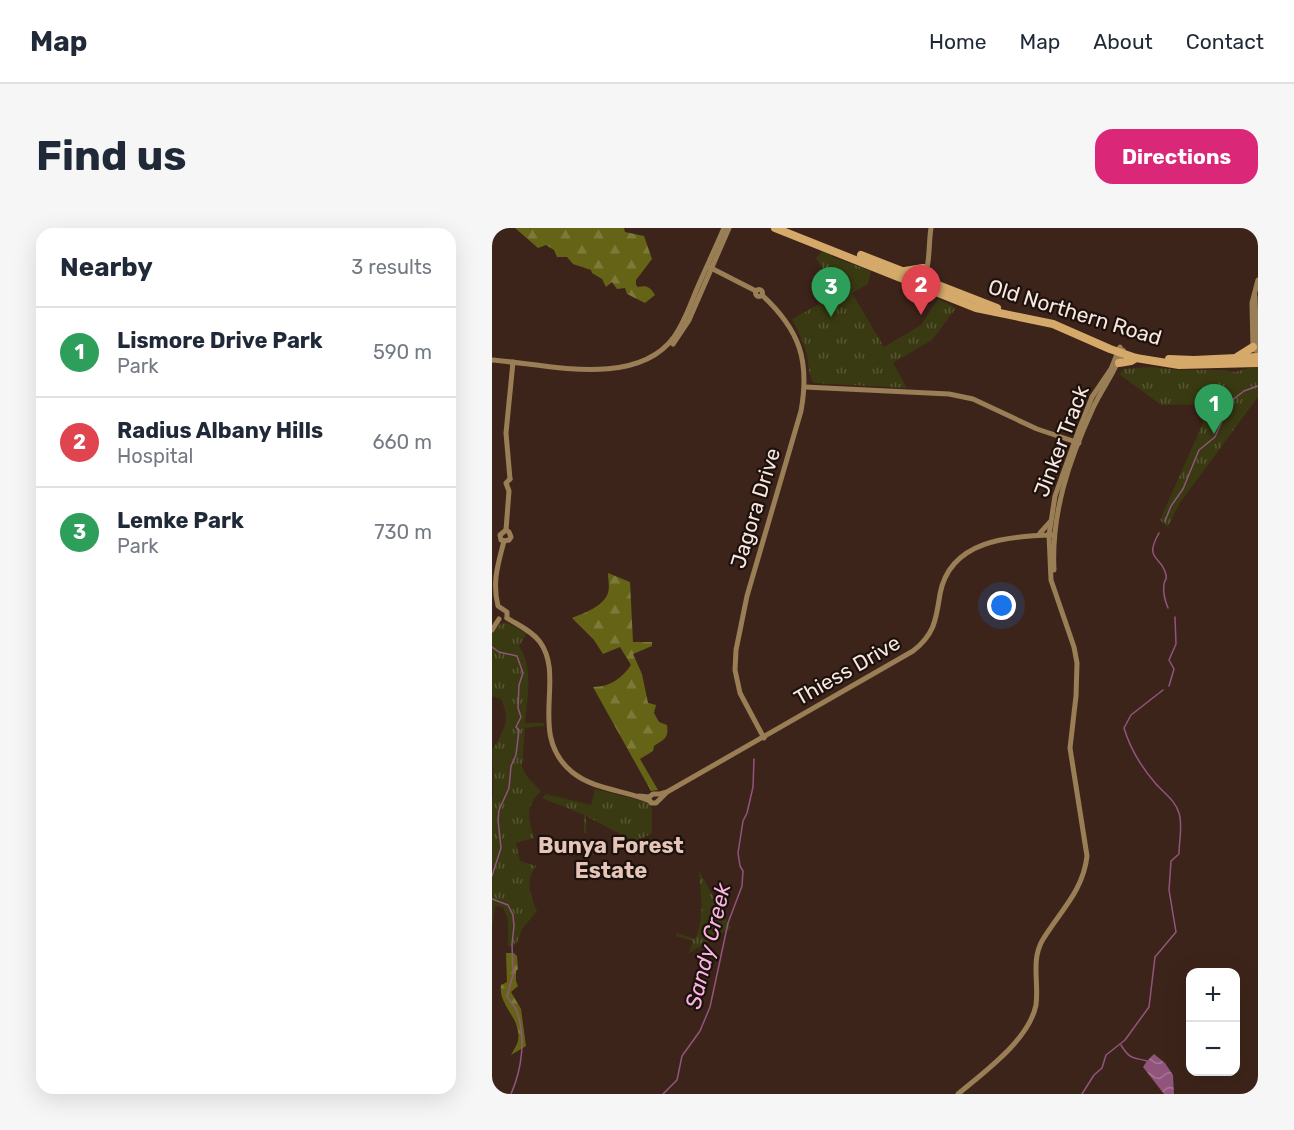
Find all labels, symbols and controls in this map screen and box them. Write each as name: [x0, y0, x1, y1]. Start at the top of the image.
text: Map: [30, 25, 87, 58]
text: Home: [929, 29, 986, 54]
text: Map: [1019, 29, 1060, 54]
text: About: [1093, 29, 1153, 54]
text: Contact: [1186, 29, 1264, 54]
button: Directions: [1095, 129, 1258, 184]
text: Find us: [36, 131, 187, 181]
text: Nearby: [60, 252, 153, 283]
text: 3 results: [351, 255, 432, 279]
pin: 2: [902, 266, 940, 315]
pin: 3: [812, 268, 850, 317]
street label: Old Northern Road: [985, 274, 1165, 350]
text: Lismore Drive Park: [117, 327, 323, 354]
text: 1: [75, 340, 84, 364]
text: 590 m: [373, 340, 432, 364]
text: Park: [117, 354, 159, 378]
street label: Jinker Track: [1028, 381, 1094, 500]
pin: 1: [1194, 384, 1234, 434]
text: Radius Albany Hills: [117, 417, 323, 444]
text: 2: [73, 430, 86, 454]
text: 660 m: [373, 430, 432, 454]
text: Hospital: [117, 444, 193, 468]
street label: Jagora Drive: [725, 445, 785, 571]
text: Lemke Park: [117, 507, 244, 534]
text: 3: [73, 520, 86, 544]
text: 730 m: [374, 520, 432, 544]
text: Park: [117, 534, 159, 558]
your location: [987, 591, 1016, 620]
street label: Thiess Drive: [789, 630, 905, 710]
district label: Bunya Forest Estate: [538, 832, 684, 884]
water label: Sandy Creek: [679, 880, 737, 1012]
map controls: [1186, 968, 1240, 1076]
button: +: [1186, 968, 1240, 1022]
button: −: [1186, 1022, 1240, 1076]

